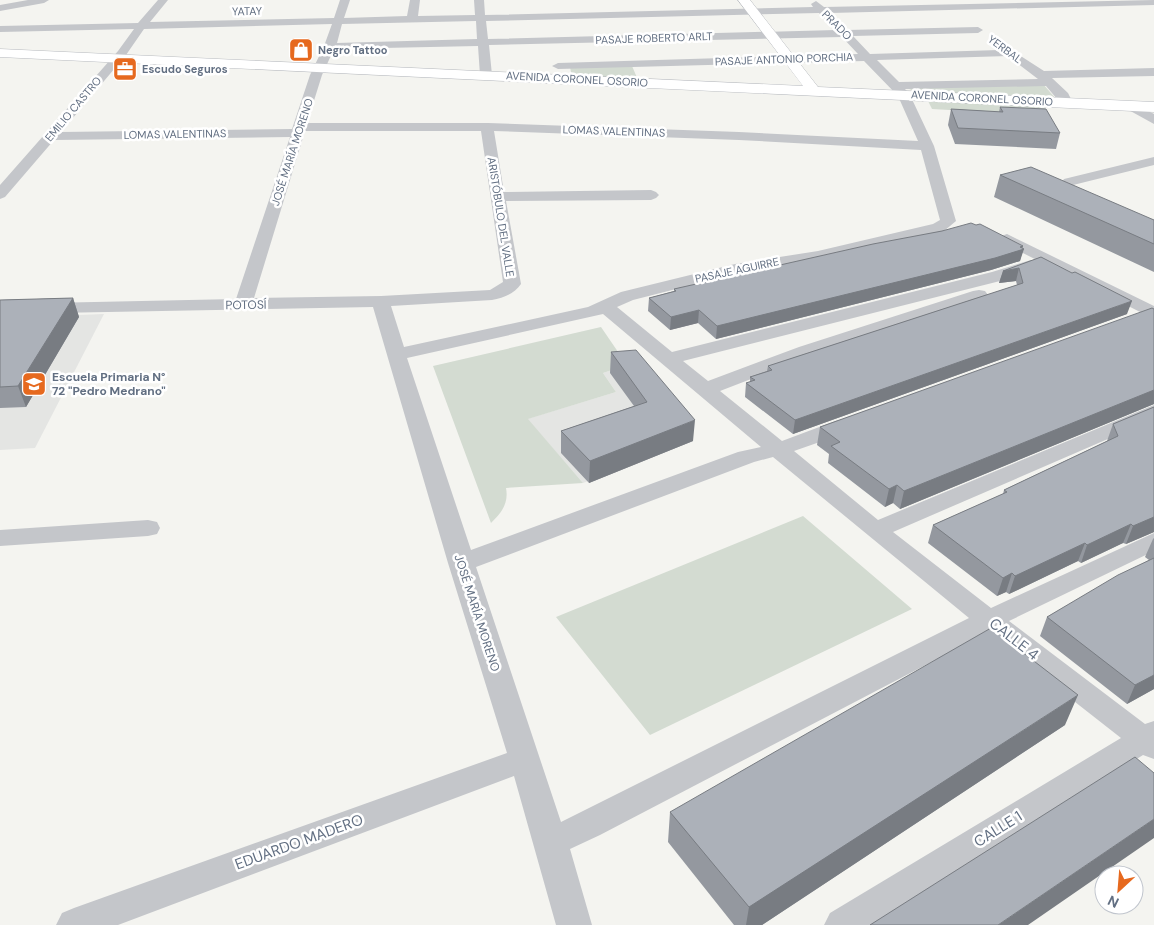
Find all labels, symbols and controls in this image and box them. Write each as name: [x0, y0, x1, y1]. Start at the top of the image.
street label: YATAY: [232, 4, 263, 18]
street label: PRADO: [819, 7, 855, 43]
street label: PASAJE ROBERTO ARLT: [595, 29, 713, 47]
street label: YERBAL: [985, 32, 1025, 66]
shop icon: Negro Tattoo: [288, 37, 314, 63]
place label: Negro Tattoo: [318, 43, 388, 57]
street label: PASAJE ANTONIO PORCHIA: [715, 50, 853, 68]
office icon: Escudo Seguros: [112, 56, 138, 82]
place label: Escudo Seguros: [142, 62, 228, 76]
street label: AVENIDA CORONEL OSORIO: [506, 68, 648, 90]
street label: EMILIO CASTRO: [42, 74, 104, 144]
street label: AVENIDA CORONEL OSORIO: [911, 87, 1053, 109]
street label: JOSÉ MARÍA MORENO: [268, 97, 316, 207]
street label: LOMAS VALENTINAS: [562, 122, 666, 140]
street label: LOMAS VALENTINAS: [124, 126, 226, 142]
street label: ARISTÓBULO DEL VALLE: [485, 156, 517, 278]
street label: PASAJE AGUIRRE: [694, 254, 780, 286]
street label: POTOSÍ: [225, 297, 267, 313]
place label: Escuela Primaria N° 72 "Pedro Medrano": [52, 369, 166, 399]
school or university icon: Escuela Primaria N° 72 "Pedro Medrano": [21, 371, 47, 397]
street label: JOSÉ MARÍA MORENO: [451, 552, 503, 674]
street label: CALLE 4: [985, 613, 1043, 665]
street label: CALLE 1: [970, 806, 1026, 852]
street label: EDUARDO MADERO: [232, 810, 366, 874]
north arrow: [1094, 865, 1144, 915]
text: N: [1105, 891, 1122, 912]

